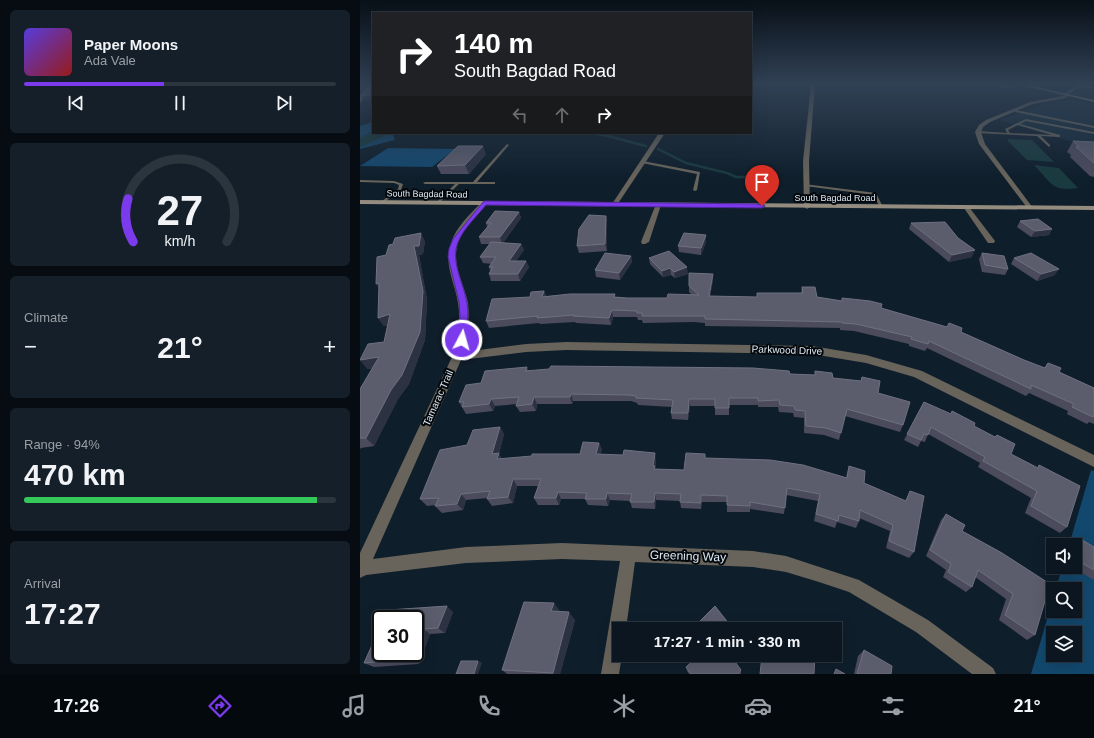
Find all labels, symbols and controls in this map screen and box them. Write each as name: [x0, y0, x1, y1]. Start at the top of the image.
icon: right: [388, 28, 440, 80]
text: 140 m: [454, 28, 533, 59]
text: Paper Moons: [84, 36, 178, 53]
text: Ada Vale: [84, 53, 136, 68]
text: South Bagdad Road: [454, 61, 616, 81]
icon: previous: [65, 92, 87, 114]
icon: pause: [169, 92, 191, 114]
icon: next: [273, 92, 295, 114]
icon: left: [509, 104, 531, 126]
icon: ahead: [551, 104, 573, 126]
icon: right: [593, 104, 615, 126]
pin: [745, 165, 779, 206]
icon: arrive: [751, 171, 773, 193]
text: 27: [157, 187, 203, 234]
street label: South Bagdad Road: [386, 188, 468, 200]
street label: South Bagdad Road: [794, 193, 876, 203]
text: km/h: [165, 233, 196, 249]
text: Climate: [24, 310, 68, 325]
position arrow: [441, 319, 483, 361]
text: 21°: [157, 331, 203, 364]
text: −: [24, 334, 37, 359]
text: +: [323, 334, 336, 359]
street label: Parkwood Drive: [752, 343, 823, 357]
street label: Tamarac Trail: [421, 368, 455, 428]
text: Range · 94%: [24, 437, 100, 452]
text: 470 km: [24, 458, 126, 491]
map controls: [1046, 538, 1082, 662]
button: sound: [1046, 538, 1082, 574]
street label: Greening Way: [650, 548, 726, 564]
text: Arrival: [24, 576, 61, 591]
button: search: [1046, 582, 1082, 618]
text: 17:27: [24, 597, 101, 630]
speed limit sign: 30: [372, 610, 424, 662]
button: layers: [1046, 626, 1082, 662]
text: 17:27 · 1 min · 330 m: [654, 633, 800, 650]
icon: directions: [206, 692, 234, 720]
icon: music: [340, 692, 368, 720]
icon: phone: [475, 692, 503, 720]
icon: climate: [610, 692, 638, 720]
icon: car: [744, 692, 772, 720]
icon: filters: [879, 692, 907, 720]
text: 17:26: [53, 696, 99, 716]
text: 21°: [1013, 696, 1041, 716]

